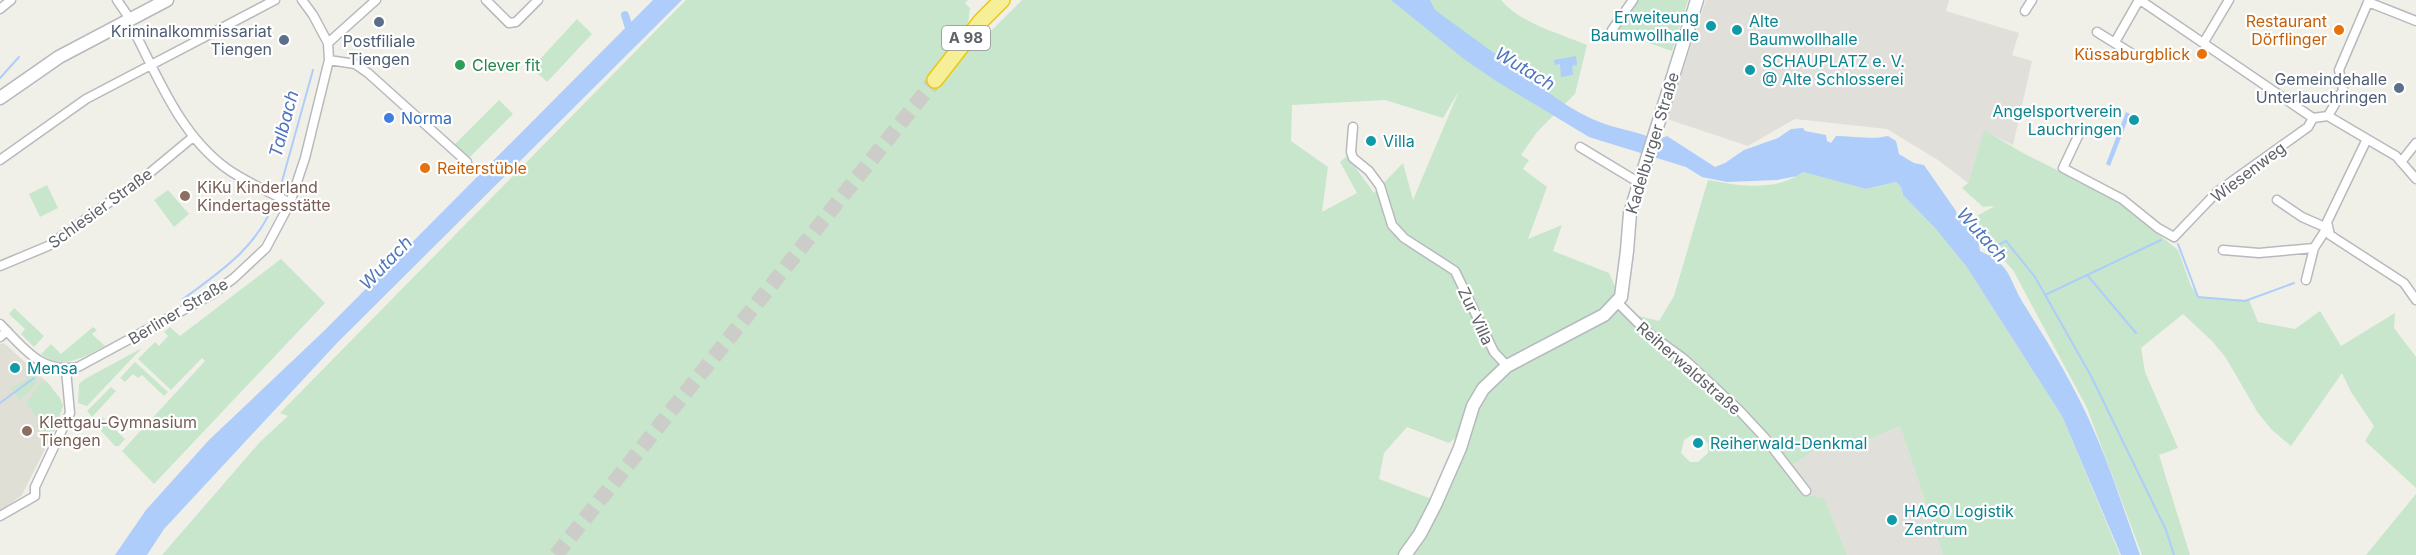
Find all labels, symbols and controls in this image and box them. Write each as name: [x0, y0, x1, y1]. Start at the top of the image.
place label: Erweiteung Baumwollhalle: [1590, 7, 1699, 45]
place label: Alte Baumwollhalle: [1749, 11, 1858, 49]
place label: Restaurant Dörflinger: [2246, 11, 2327, 49]
marker: Postfiliale Tiengen: [372, 15, 386, 29]
marker: Erweiteung Baumwollhalle: [1704, 19, 1718, 33]
place label: Kriminalkommissariat Tiengen: [111, 21, 272, 59]
marker: Alte Baumwollhalle: [1730, 23, 1744, 37]
marker: Restaurant Dörflinger: [2332, 23, 2346, 37]
road number: A 98: [942, 26, 990, 50]
place label: Postfiliale Tiengen: [343, 31, 415, 69]
marker: Kriminalkommissariat Tiengen: [277, 33, 291, 47]
water label: Wutach: [1492, 43, 1559, 95]
place label: Küssaburgblick: [2074, 44, 2190, 64]
marker: Küssaburgblick: [2195, 47, 2209, 61]
place label: SCHAUPLATZ e. V. @ Alte Schlosserei: [1762, 51, 1905, 89]
place label: Clever fit: [472, 55, 540, 75]
marker: Clever fit: [453, 58, 467, 72]
marker: SCHAUPLATZ e. V. @ Alte Schlosserei: [1743, 63, 1757, 77]
place label: Gemeindehalle Unterlauchringen: [2256, 69, 2387, 107]
street label: Kadelburger Straße: [1621, 70, 1683, 216]
marker: Gemeindehalle Unterlauchringen: [2392, 81, 2406, 95]
water label: Talbach: [264, 88, 303, 160]
place label: Angelsportverein Lauchringen: [1992, 101, 2122, 139]
place label: Norma: [401, 108, 452, 128]
marker: Norma: [382, 111, 396, 125]
marker: Angelsportverein Lauchringen: [2127, 113, 2141, 127]
place label: Villa: [1383, 131, 1415, 151]
marker: Villa: [1364, 134, 1378, 148]
street label: Wiesenweg: [2207, 137, 2289, 207]
place label: Reiterstüble: [437, 158, 527, 178]
marker: Reiterstüble: [418, 161, 432, 175]
street label: Schlesier Straße: [44, 163, 156, 253]
place label: KiKu Kinderland Kindertagesstätte: [197, 177, 331, 215]
marker: KiKu Kinderland Kindertagesstätte: [178, 189, 192, 203]
water label: Wutach: [1952, 203, 2012, 266]
water label: Wutach: [355, 232, 416, 294]
street label: Berliner Straße: [124, 273, 232, 349]
street label: Zur Villa: [1454, 284, 1498, 348]
street label: Reiherwaldstraße: [1633, 317, 1745, 419]
place label: Mensa: [27, 358, 78, 378]
marker: Mensa: [8, 361, 22, 375]
place label: Klettgau-Gymnasium Tiengen: [39, 412, 197, 450]
marker: Klettgau-Gymnasium Tiengen: [20, 424, 34, 438]
place label: Reiherwald-Denkmal: [1710, 433, 1867, 453]
marker: Reiherwald-Denkmal: [1691, 436, 1705, 450]
place label: HAGO Logistik Zentrum: [1904, 501, 2014, 539]
marker: HAGO Logistik Zentrum: [1885, 513, 1899, 527]

